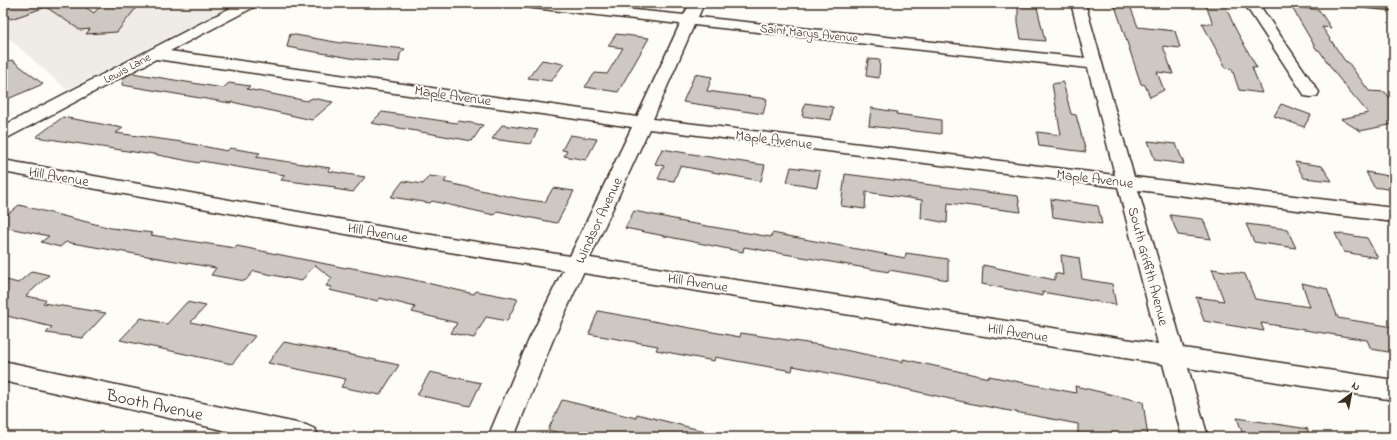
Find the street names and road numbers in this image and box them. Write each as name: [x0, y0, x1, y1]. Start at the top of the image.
street label: Saint Marys Avenue: [759, 20, 859, 49]
street label: Lewis Lane: [101, 49, 155, 89]
street label: Maple Avenue: [413, 81, 493, 112]
street label: Maple Avenue: [734, 125, 814, 156]
street label: Hill Avenue: [27, 162, 91, 193]
street label: Maple Avenue: [1055, 164, 1135, 195]
street label: Windsor Avenue: [570, 173, 629, 267]
street label: South Griffith Avenue: [1122, 205, 1174, 329]
street label: Hill Avenue: [346, 218, 410, 249]
street label: Hill Avenue: [666, 268, 730, 299]
street label: Hill Avenue: [986, 318, 1050, 349]
street label: Booth Avenue: [103, 383, 206, 428]

